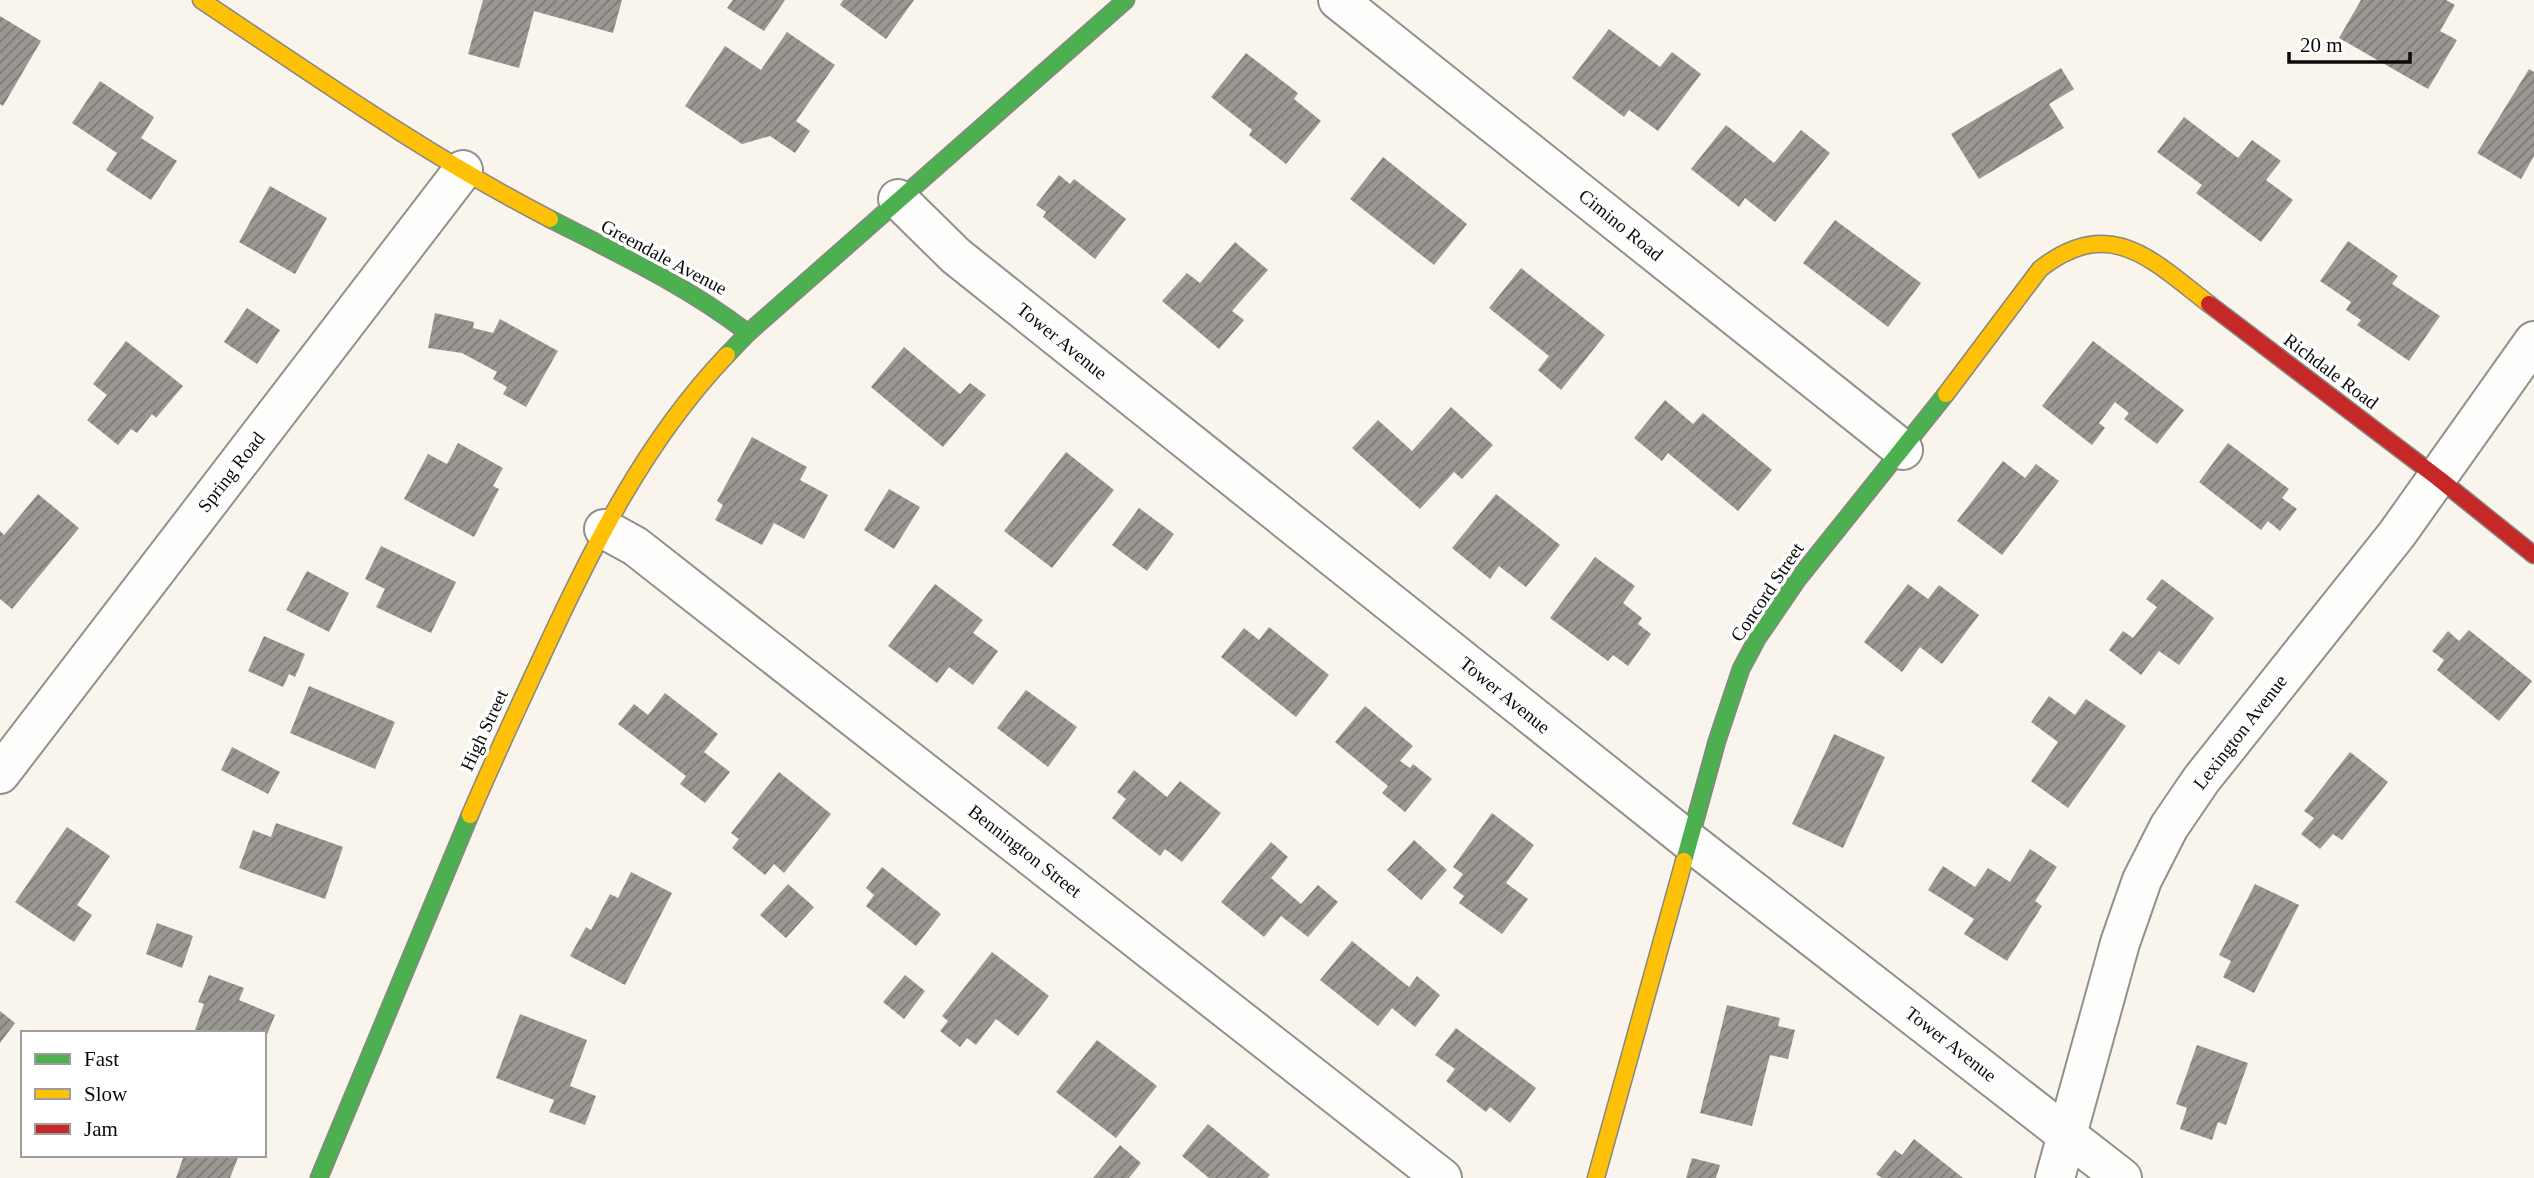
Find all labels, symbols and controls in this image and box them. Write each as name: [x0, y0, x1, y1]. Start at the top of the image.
scale bar: [2289, 21, 2410, 65]
text: 20 m: [2300, 33, 2343, 57]
street label: Cimino Road: [1575, 185, 1668, 266]
street label: Greendale Avenue: [598, 215, 730, 299]
street label: Tower Avenue: [1013, 298, 1111, 384]
street label: Richdale Road: [2280, 329, 2383, 414]
street label: Spring Road: [193, 428, 269, 516]
street label: Concord Street: [1726, 538, 1808, 645]
street label: Tower Avenue: [1456, 652, 1554, 738]
street label: Lexington Avenue: [2189, 671, 2291, 793]
street label: High Street: [456, 685, 512, 774]
street label: Bennington Street: [964, 800, 1086, 902]
street label: Tower Avenue: [1901, 1002, 2001, 1086]
legend: [21, 1031, 266, 1157]
text: Fast: [84, 1047, 119, 1071]
text: Slow: [84, 1082, 128, 1106]
text: Jam: [84, 1117, 118, 1141]

